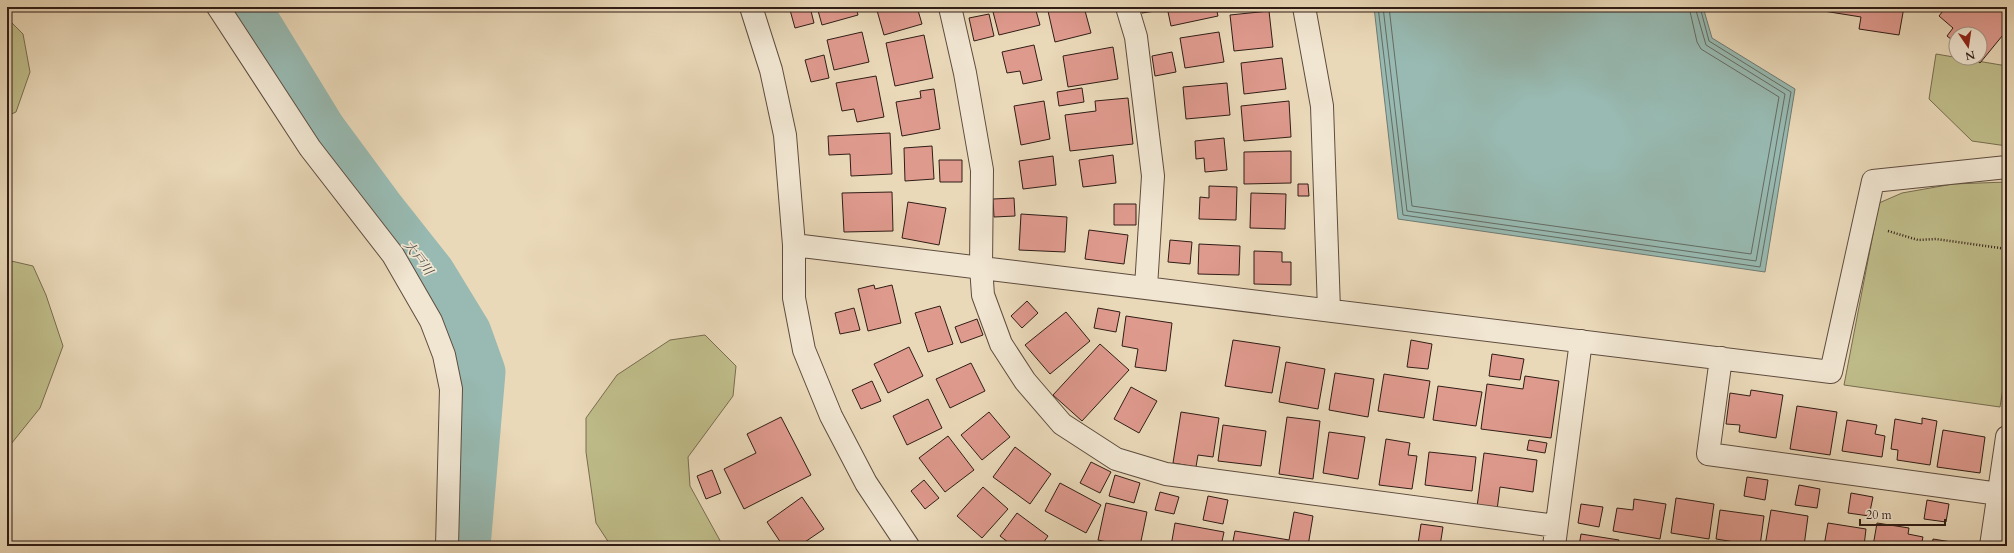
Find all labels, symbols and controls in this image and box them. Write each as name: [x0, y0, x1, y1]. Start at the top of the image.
north arrow: [1948, 26, 1988, 66]
text: N: [1963, 47, 1976, 64]
water label: 大戸川: [399, 237, 438, 281]
scale bar: [1860, 501, 1945, 527]
text: 20 m: [1866, 507, 1893, 523]

